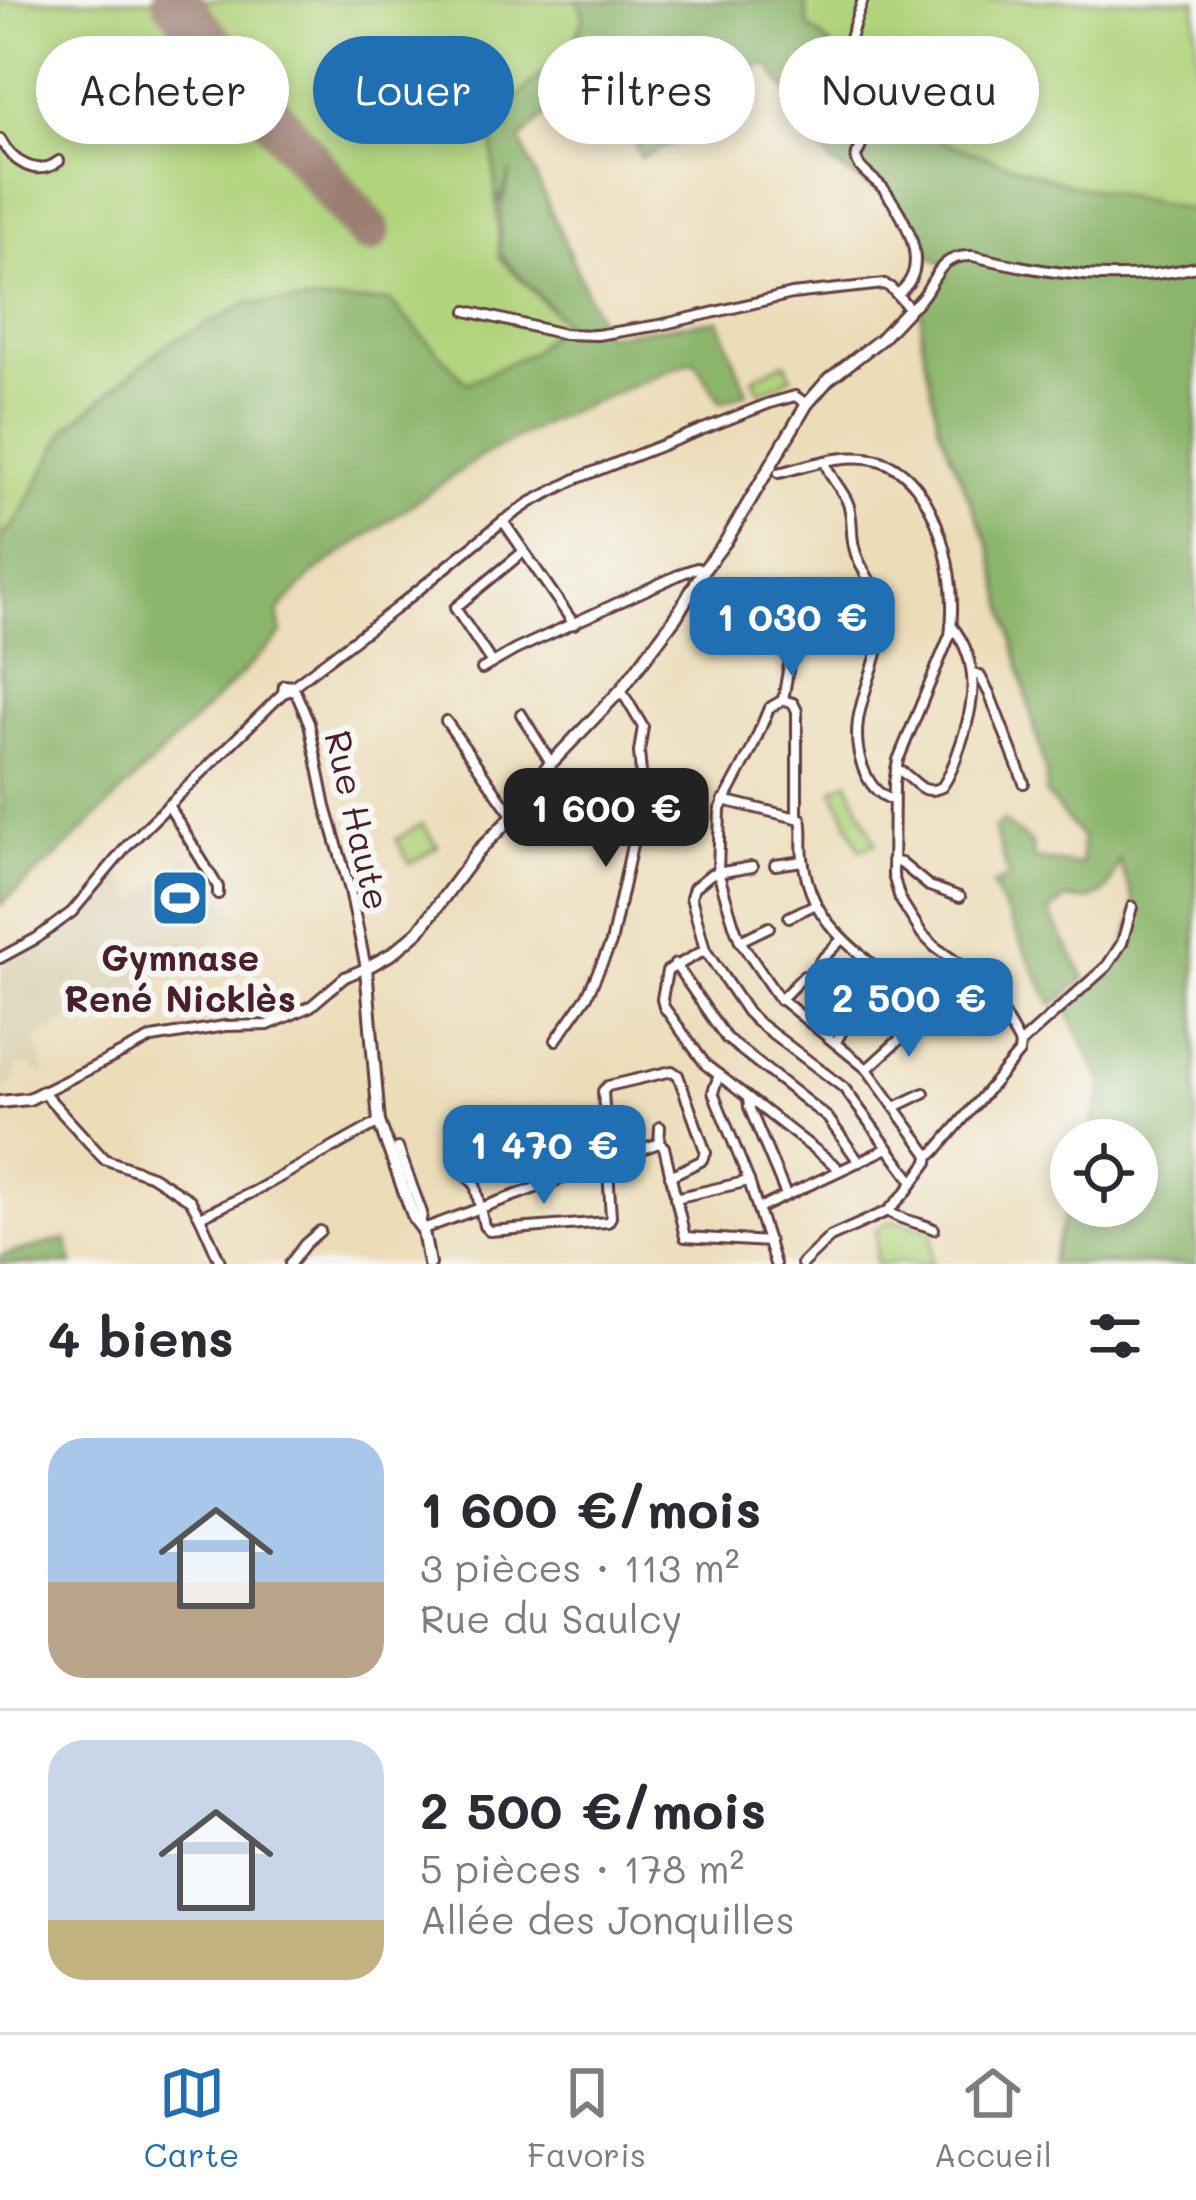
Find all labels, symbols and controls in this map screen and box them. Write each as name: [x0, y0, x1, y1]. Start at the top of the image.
chip: Acheter: [36, 36, 289, 144]
chip: Louer: [313, 36, 514, 144]
chip: Filtres: [538, 36, 755, 144]
chip: Nouveau: [779, 36, 1039, 144]
pin: 1 030 €: [681, 577, 903, 679]
text: 1 030 €: [717, 590, 867, 641]
street label: Rue Haute: [316, 726, 402, 914]
pin: 1 600 €: [495, 768, 717, 870]
text: 1 600 €: [531, 781, 681, 832]
sports icon: Gymnase René Nicklès: [149, 867, 211, 929]
place label: Gymnase René Nicklès: [64, 933, 296, 1021]
pin: 2 500 €: [798, 958, 1020, 1060]
text: 2 500 €: [832, 971, 986, 1022]
pin: 1 470 €: [433, 1105, 655, 1207]
text: 1 470 €: [470, 1118, 618, 1169]
map controls: [1050, 1119, 1158, 1227]
button: locate: [1050, 1119, 1158, 1227]
text: 4 biens: [48, 1303, 234, 1370]
icon: filters: [1082, 1303, 1148, 1369]
text: 1 600 €/mois: [420, 1474, 761, 1541]
icon: home: [144, 1486, 288, 1630]
text: 3 pièces · 113 m²: [420, 1541, 740, 1592]
text: Rue du Saulcy: [420, 1592, 682, 1643]
text: 2 500 €/mois: [420, 1775, 766, 1842]
icon: home: [144, 1788, 288, 1932]
text: 5 pièces · 178 m²: [420, 1842, 744, 1893]
text: Allée des Jonquilles: [420, 1893, 795, 1944]
tab: Carte: [144, 2060, 239, 2175]
tab: Favoris: [527, 2060, 646, 2175]
tab: Accueil: [934, 2060, 1052, 2175]

